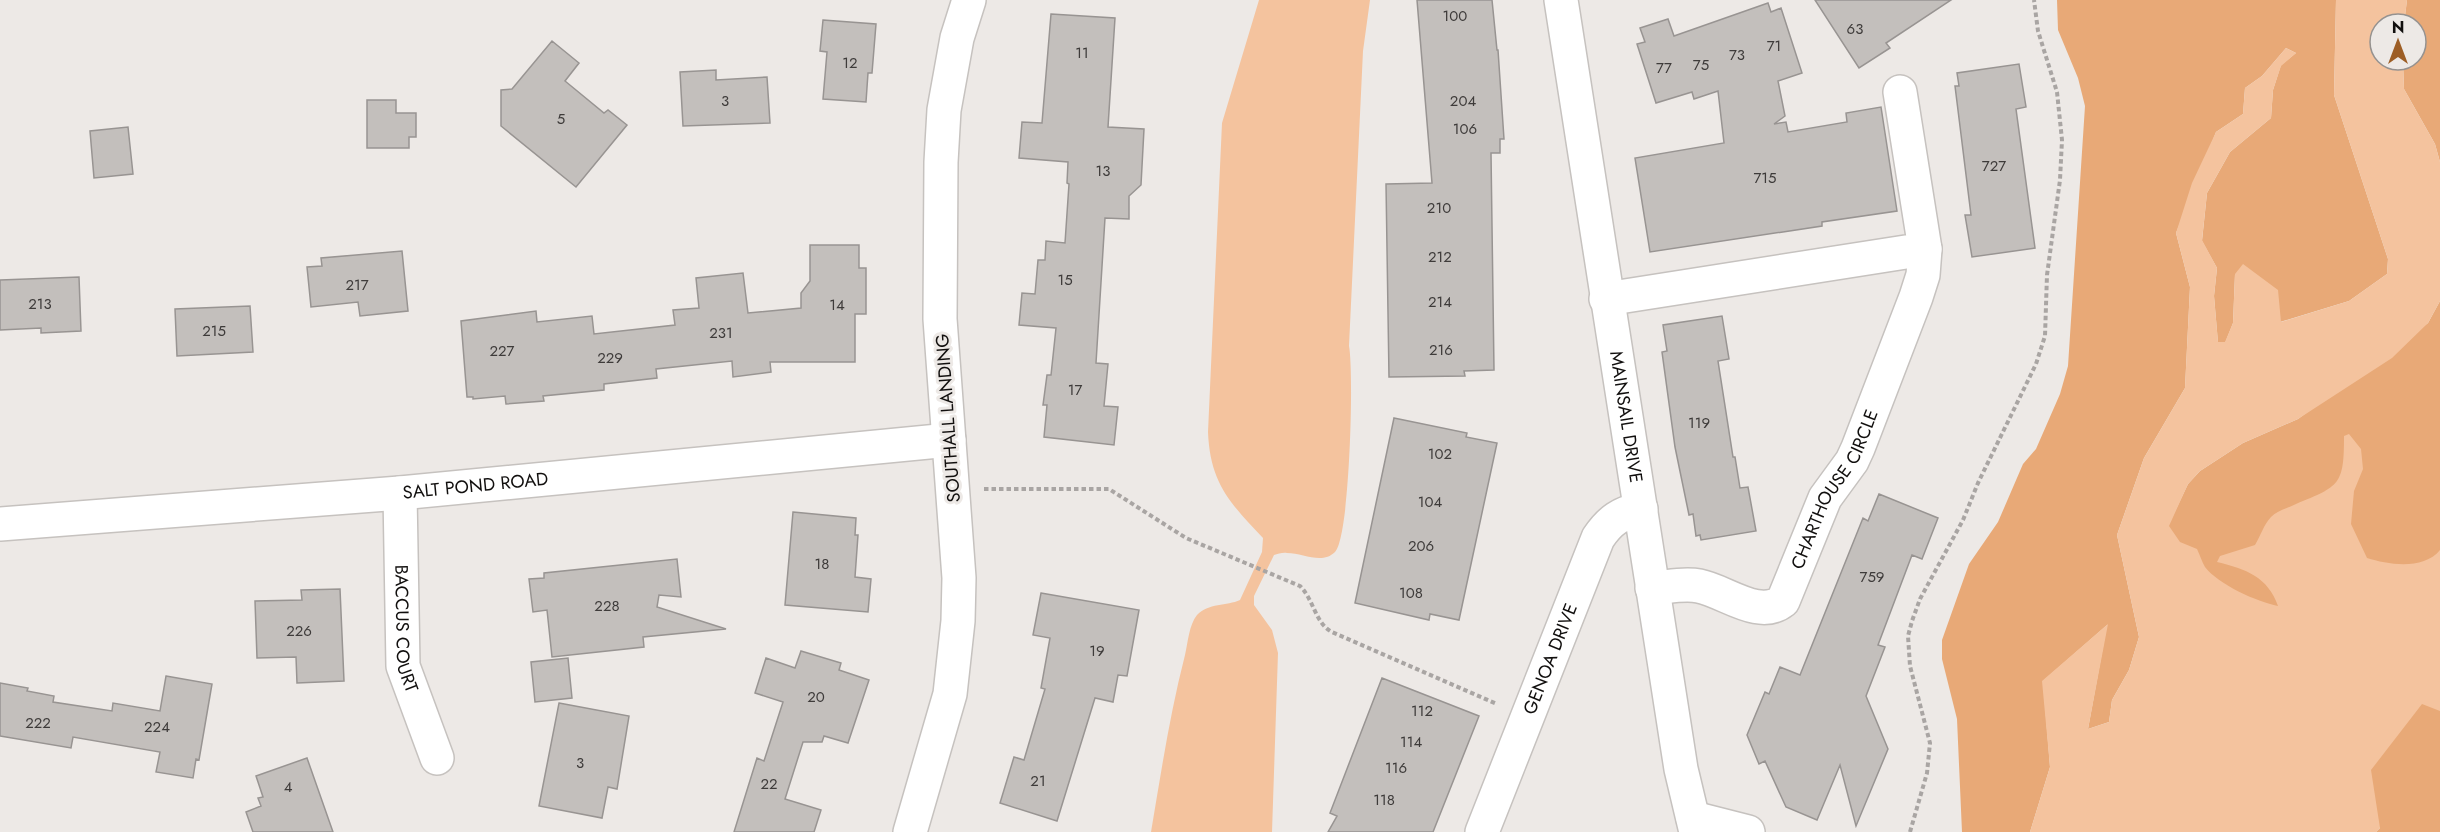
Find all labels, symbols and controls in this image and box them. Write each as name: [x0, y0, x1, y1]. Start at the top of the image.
house number: 100: [1443, 5, 1467, 27]
north arrow: [2368, 12, 2428, 72]
text: N: [2392, 16, 2404, 39]
house number: 63: [1847, 18, 1863, 40]
house number: 71: [1767, 35, 1781, 57]
house number: 11: [1075, 42, 1089, 64]
house number: 73: [1729, 44, 1745, 66]
house number: 12: [842, 52, 858, 74]
house number: 75: [1693, 54, 1709, 76]
house number: 77: [1656, 57, 1672, 79]
house number: 3: [721, 90, 729, 112]
house number: 204: [1450, 90, 1476, 112]
house number: 5: [557, 108, 565, 130]
house number: 106: [1453, 118, 1477, 140]
house number: 727: [1982, 155, 2006, 177]
house number: 13: [1096, 160, 1110, 182]
house number: 715: [1753, 167, 1777, 189]
house number: 210: [1427, 197, 1451, 219]
house number: 212: [1428, 246, 1452, 268]
house number: 15: [1057, 269, 1073, 291]
house number: 217: [345, 274, 369, 296]
house number: 214: [1428, 291, 1452, 313]
house number: 213: [28, 293, 52, 315]
house number: 14: [829, 294, 845, 316]
house number: 215: [202, 320, 226, 342]
house number: 231: [709, 322, 733, 344]
street label: SOUTHALL LANDING: [929, 333, 967, 503]
house number: 216: [1429, 339, 1453, 361]
house number: 227: [490, 340, 515, 362]
house number: 229: [597, 347, 623, 369]
street label: MAINSAIL DRIVE: [1603, 349, 1649, 485]
house number: 17: [1068, 379, 1082, 401]
street label: CHARTHOUSE CIRCLE: [1784, 406, 1885, 573]
house number: 119: [1688, 412, 1710, 434]
house number: 102: [1428, 443, 1452, 465]
street label: SALT POND ROAD: [402, 466, 549, 506]
house number: 104: [1418, 491, 1443, 513]
house number: 206: [1408, 535, 1434, 557]
house number: 18: [815, 553, 829, 575]
street label: BACCUS COURT: [388, 564, 425, 697]
house number: 759: [1860, 566, 1884, 588]
house number: 108: [1399, 582, 1423, 604]
house number: 228: [594, 595, 620, 617]
street label: GENOA DRIVE: [1517, 600, 1584, 718]
house number: 226: [286, 620, 312, 642]
house number: 19: [1089, 640, 1105, 662]
house number: 20: [807, 686, 825, 708]
house number: 112: [1411, 700, 1433, 722]
house number: 222: [25, 712, 51, 734]
house number: 224: [144, 716, 170, 738]
house number: 114: [1400, 731, 1422, 753]
house number: 3: [576, 752, 584, 774]
house number: 116: [1385, 757, 1407, 779]
house number: 21: [1030, 770, 1046, 792]
house number: 22: [760, 773, 778, 795]
house number: 4: [284, 776, 293, 798]
house number: 118: [1373, 789, 1395, 811]

